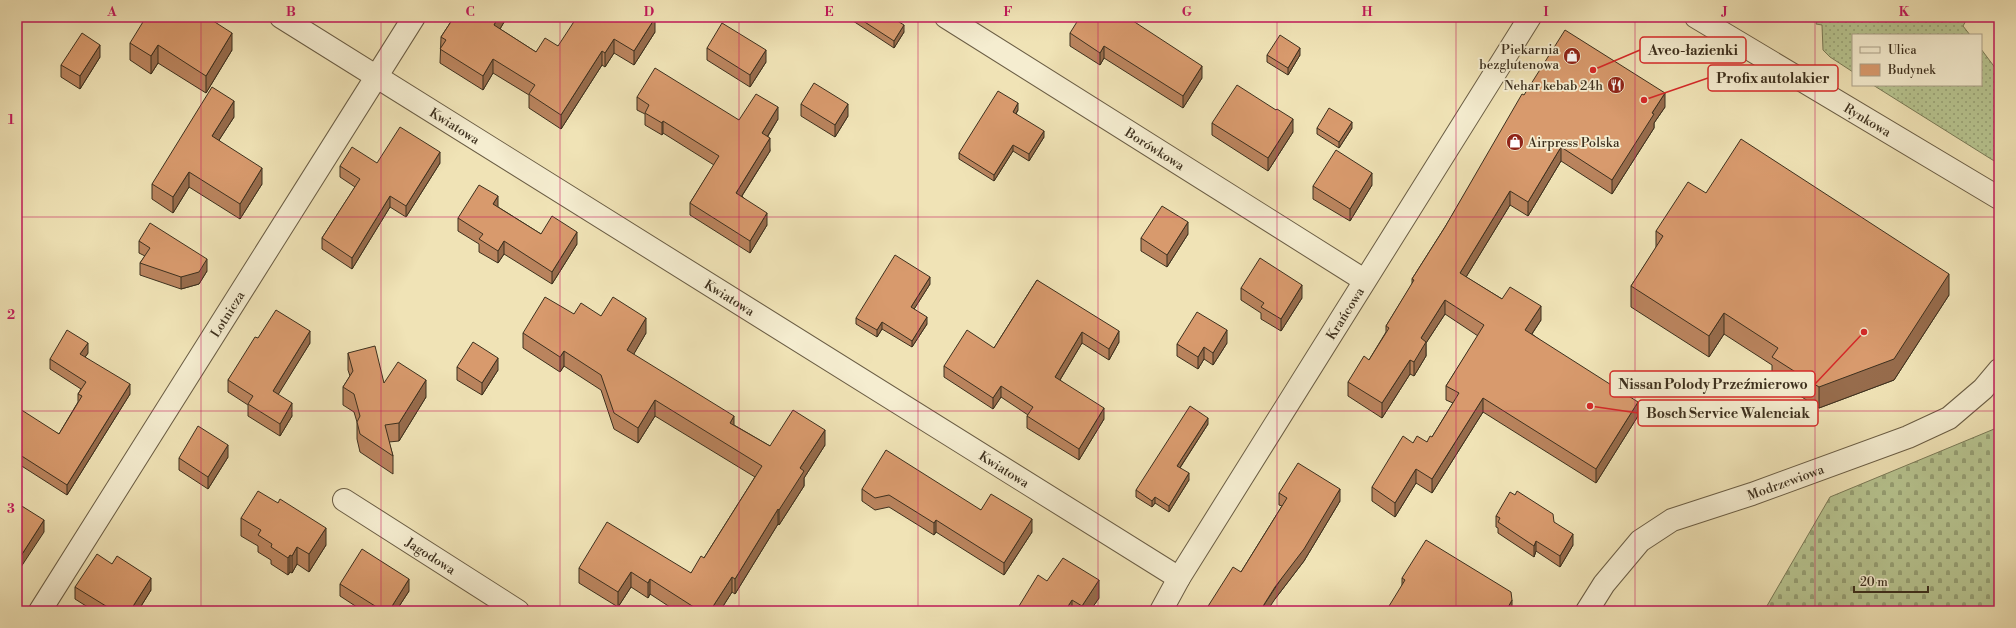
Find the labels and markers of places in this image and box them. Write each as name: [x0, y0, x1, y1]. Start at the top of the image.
callout: Aveo-łazienki: [1640, 37, 1746, 63]
place label: Piekarnia bezglutenowa: [1479, 42, 1559, 73]
shop icon: Piekarnia bezglutenowa: [1562, 46, 1582, 66]
callout: Profix autolakier: [1708, 65, 1838, 91]
restaurant icon: Nehar kebab 24h: [1606, 75, 1626, 95]
place label: Nehar kebab 24h: [1504, 78, 1603, 94]
shop icon: Airpress Polska: [1505, 132, 1525, 152]
place label: Airpress Polska: [1527, 135, 1620, 151]
callout: Nissan Polody Przeźmierowo: [1610, 371, 1815, 397]
callout: Bosch Service Walenciak: [1638, 400, 1818, 426]

